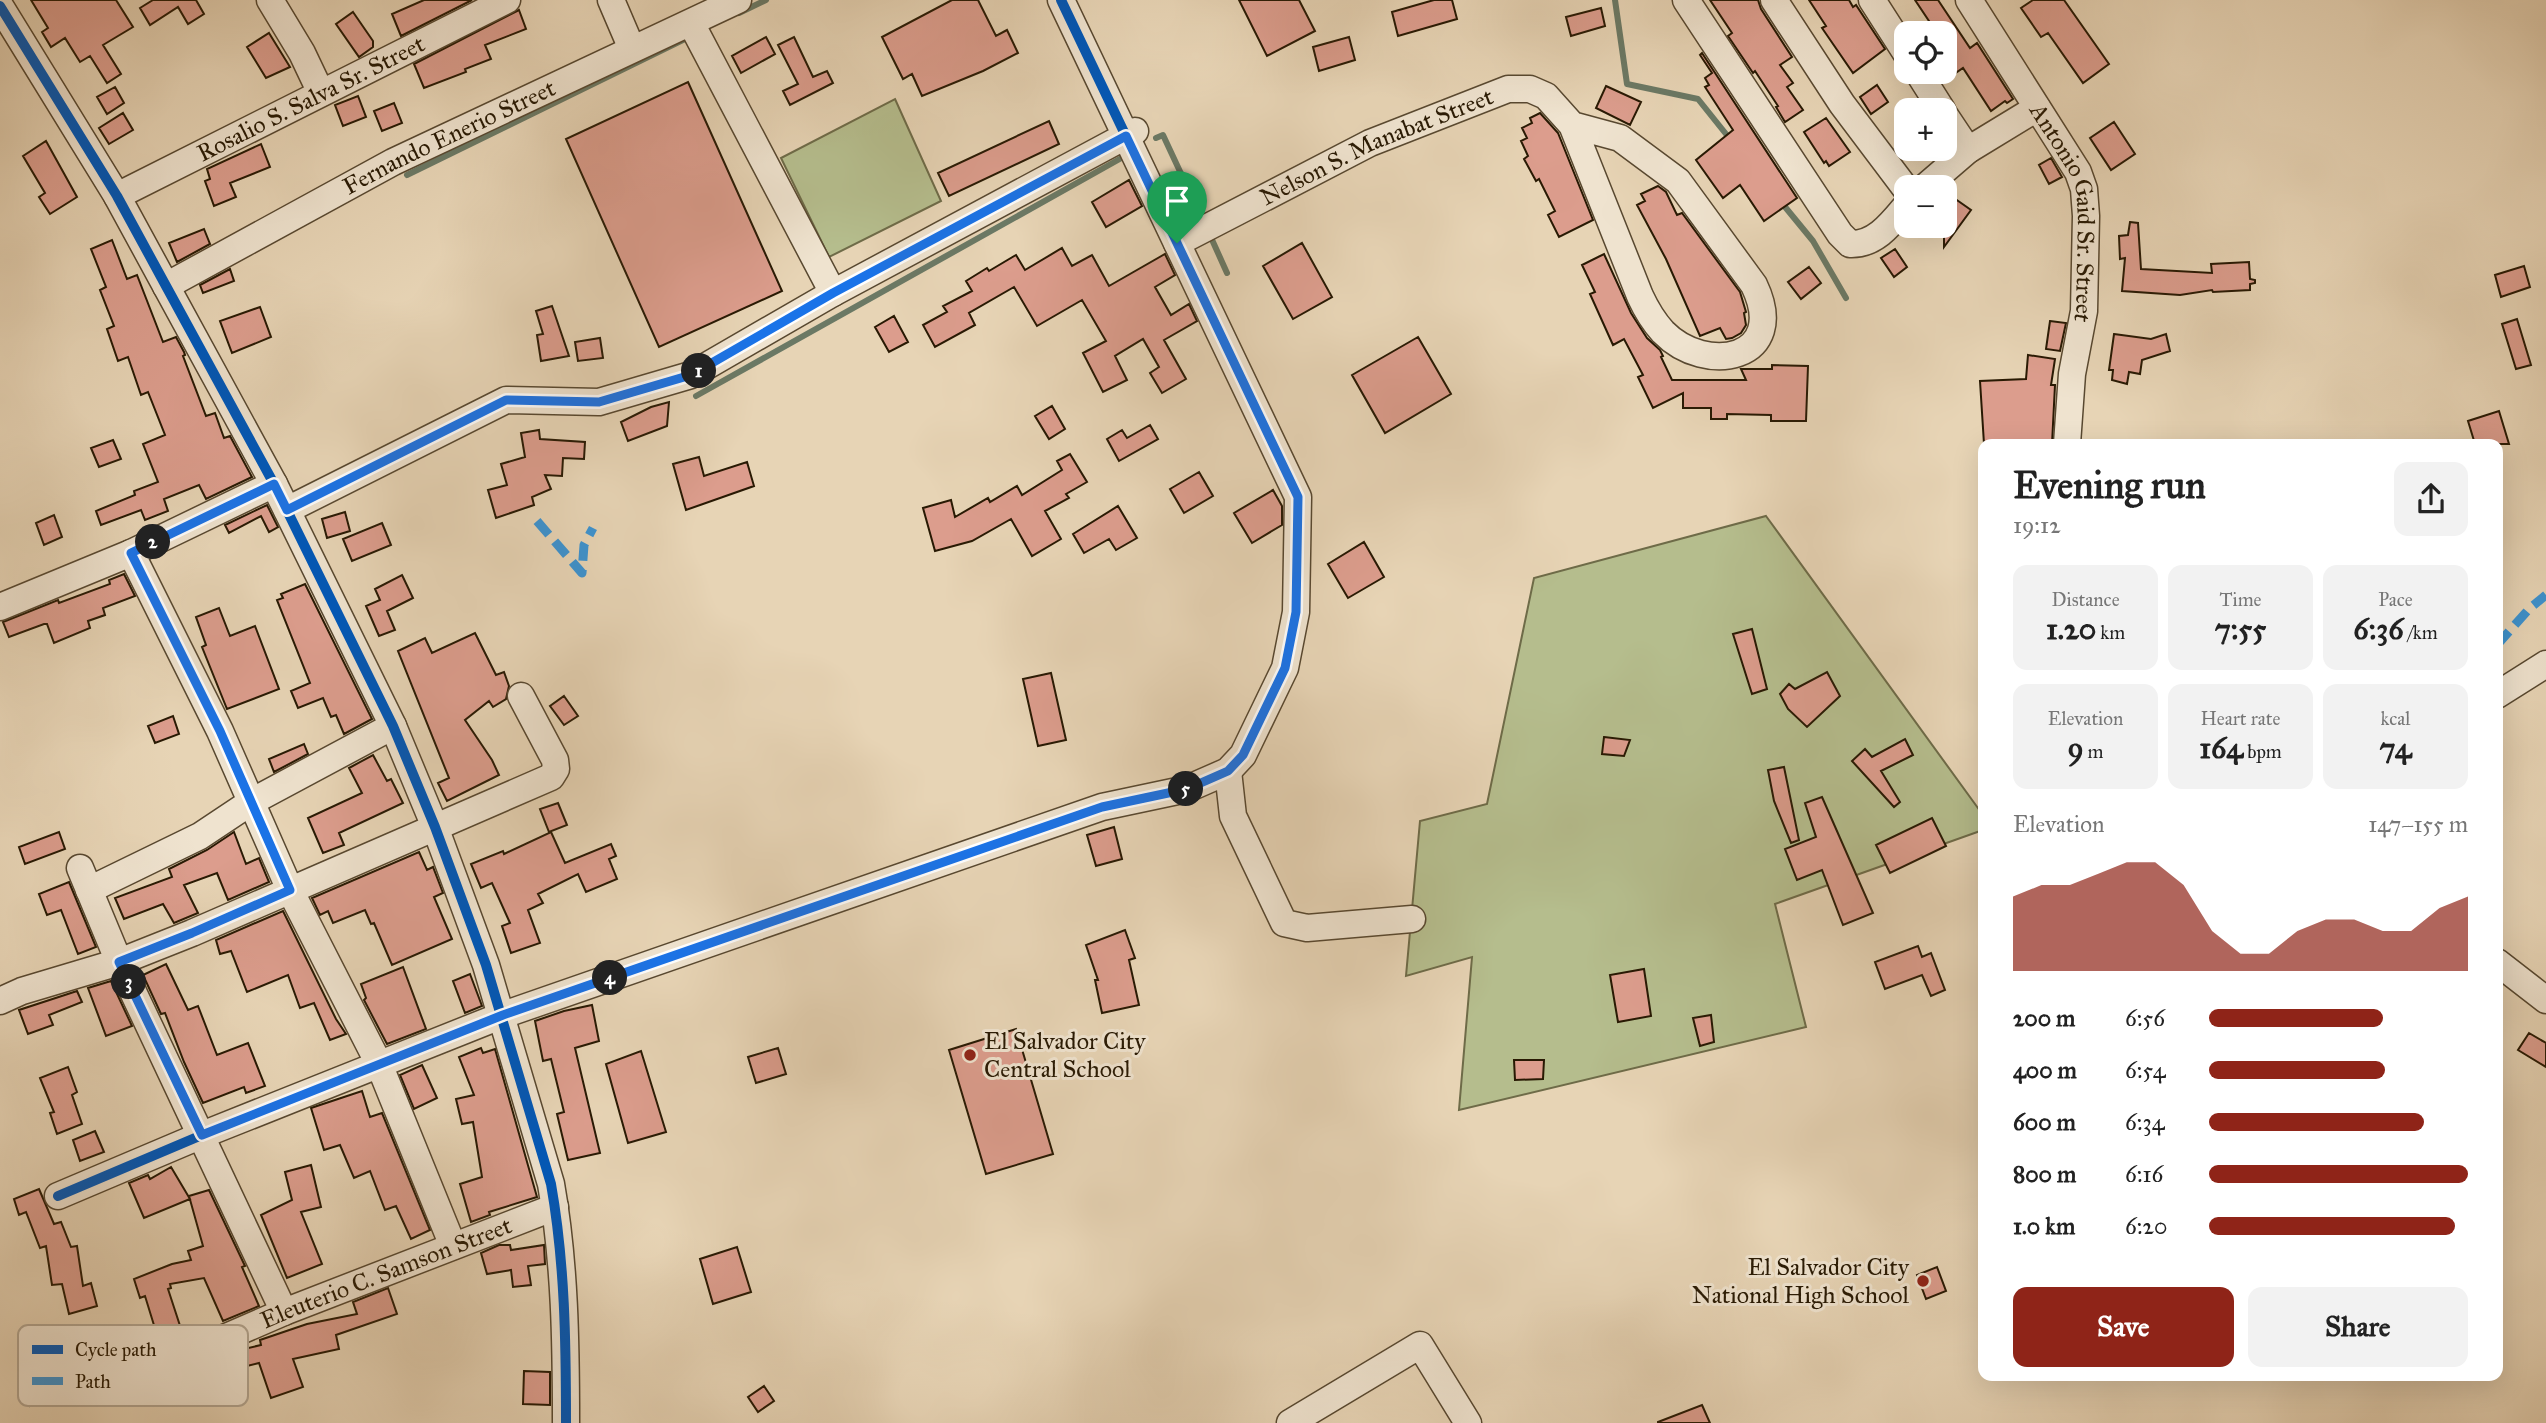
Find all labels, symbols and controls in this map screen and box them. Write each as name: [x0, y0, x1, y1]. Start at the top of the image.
map controls: [1894, 21, 1957, 238]
button: locate: [1894, 21, 1957, 84]
street label: Rosalio S. Salva Sr. Street: [192, 29, 430, 168]
street label: Fernando Enerio Street: [338, 73, 561, 201]
street label: Nelson S. Manabat Street: [1255, 81, 1498, 212]
street label: Antonio Gaid Sr. Street: [2023, 97, 2101, 325]
button: +: [1894, 98, 1957, 161]
pin: [1147, 171, 1207, 243]
button: −: [1894, 175, 1957, 238]
icon: arrive: [1158, 182, 1196, 220]
pin: 1: [682, 354, 716, 388]
text: 1: [695, 359, 702, 382]
text: Evening run: [2013, 462, 2206, 508]
button: share: [2394, 462, 2468, 536]
text: 19:12: [2013, 511, 2061, 539]
pin: 2: [136, 524, 170, 560]
text: 2: [148, 530, 157, 553]
text: Distance: [2051, 588, 2120, 611]
text: Time: [2219, 588, 2262, 611]
text: Pace: [2378, 588, 2413, 611]
text: 1.20: [2046, 611, 2096, 647]
text: 7:55: [2215, 611, 2266, 647]
text: 6:36: [2353, 611, 2404, 647]
text: km: [2096, 621, 2125, 644]
text: /km: [2404, 621, 2438, 644]
text: Elevation: [2048, 707, 2123, 730]
text: Heart rate: [2201, 707, 2280, 730]
text: kcal: [2381, 707, 2410, 730]
text: 9: [2067, 730, 2084, 766]
text: 164: [2199, 730, 2243, 766]
text: 74: [2379, 730, 2412, 766]
text: m: [2084, 740, 2104, 763]
text: bpm: [2243, 740, 2282, 763]
pin: 5: [1168, 772, 1204, 806]
text: 5: [1181, 777, 1190, 800]
text: Elevation: [2013, 810, 2104, 838]
text: 147–155 m: [2368, 810, 2468, 838]
pin: 4: [592, 960, 628, 996]
pin: 3: [111, 964, 146, 1000]
text: 4: [604, 966, 615, 989]
text: 3: [125, 970, 132, 993]
text: 200 m: [2013, 1004, 2075, 1032]
text: 6:56: [2125, 1004, 2165, 1032]
place label: El Salvador City Central School: [984, 1026, 1146, 1084]
marker: El Salvador City Central School: [962, 1047, 978, 1063]
text: 400 m: [2013, 1056, 2077, 1084]
text: 6:54: [2125, 1056, 2166, 1084]
text: 600 m: [2013, 1108, 2076, 1136]
text: 6:34: [2125, 1108, 2165, 1136]
text: 800 m: [2013, 1160, 2076, 1188]
text: 6:16: [2125, 1160, 2163, 1188]
street label: Eleuterio C. Samson Street: [256, 1210, 517, 1335]
text: 1.0 km: [2013, 1212, 2075, 1240]
text: 6:20: [2125, 1212, 2167, 1240]
place label: El Salvador City National High School: [1692, 1252, 1910, 1310]
marker: El Salvador City National High School: [1915, 1273, 1931, 1289]
button: Save: [2013, 1287, 2234, 1367]
button: Share: [2248, 1287, 2468, 1367]
legend: [18, 1325, 248, 1406]
text: Cycle path: [75, 1338, 157, 1361]
text: Path: [75, 1370, 111, 1393]

